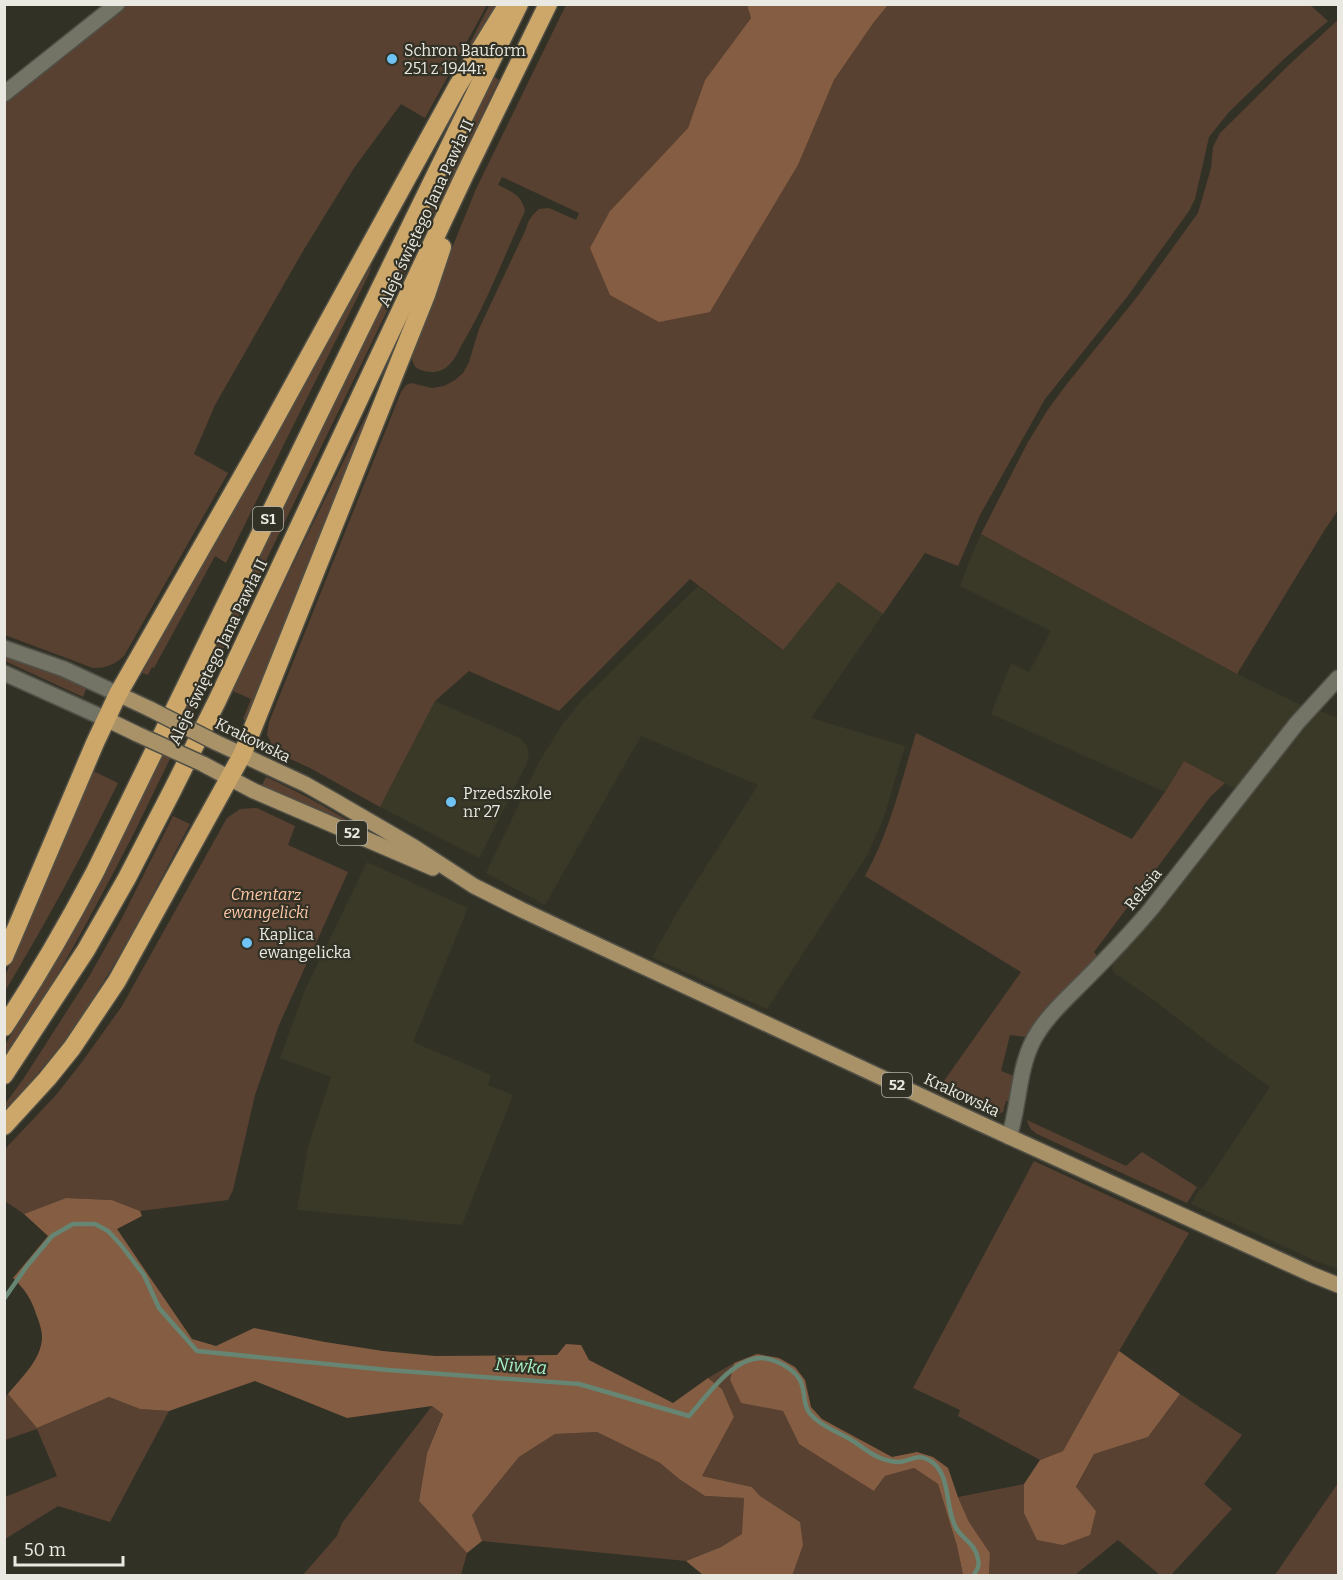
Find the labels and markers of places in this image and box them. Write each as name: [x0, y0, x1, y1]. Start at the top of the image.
place label: Schron Bauform 251 z 1944r.: [404, 41, 526, 78]
marker: Schron Bauform 251 z 1944r.: [385, 52, 399, 66]
place label: Przedszkole nr 27: [463, 784, 552, 821]
marker: Przedszkole nr 27: [444, 795, 458, 809]
place label: Kaplica ewangelicka: [259, 925, 351, 962]
marker: Kaplica ewangelicka: [240, 936, 254, 950]

